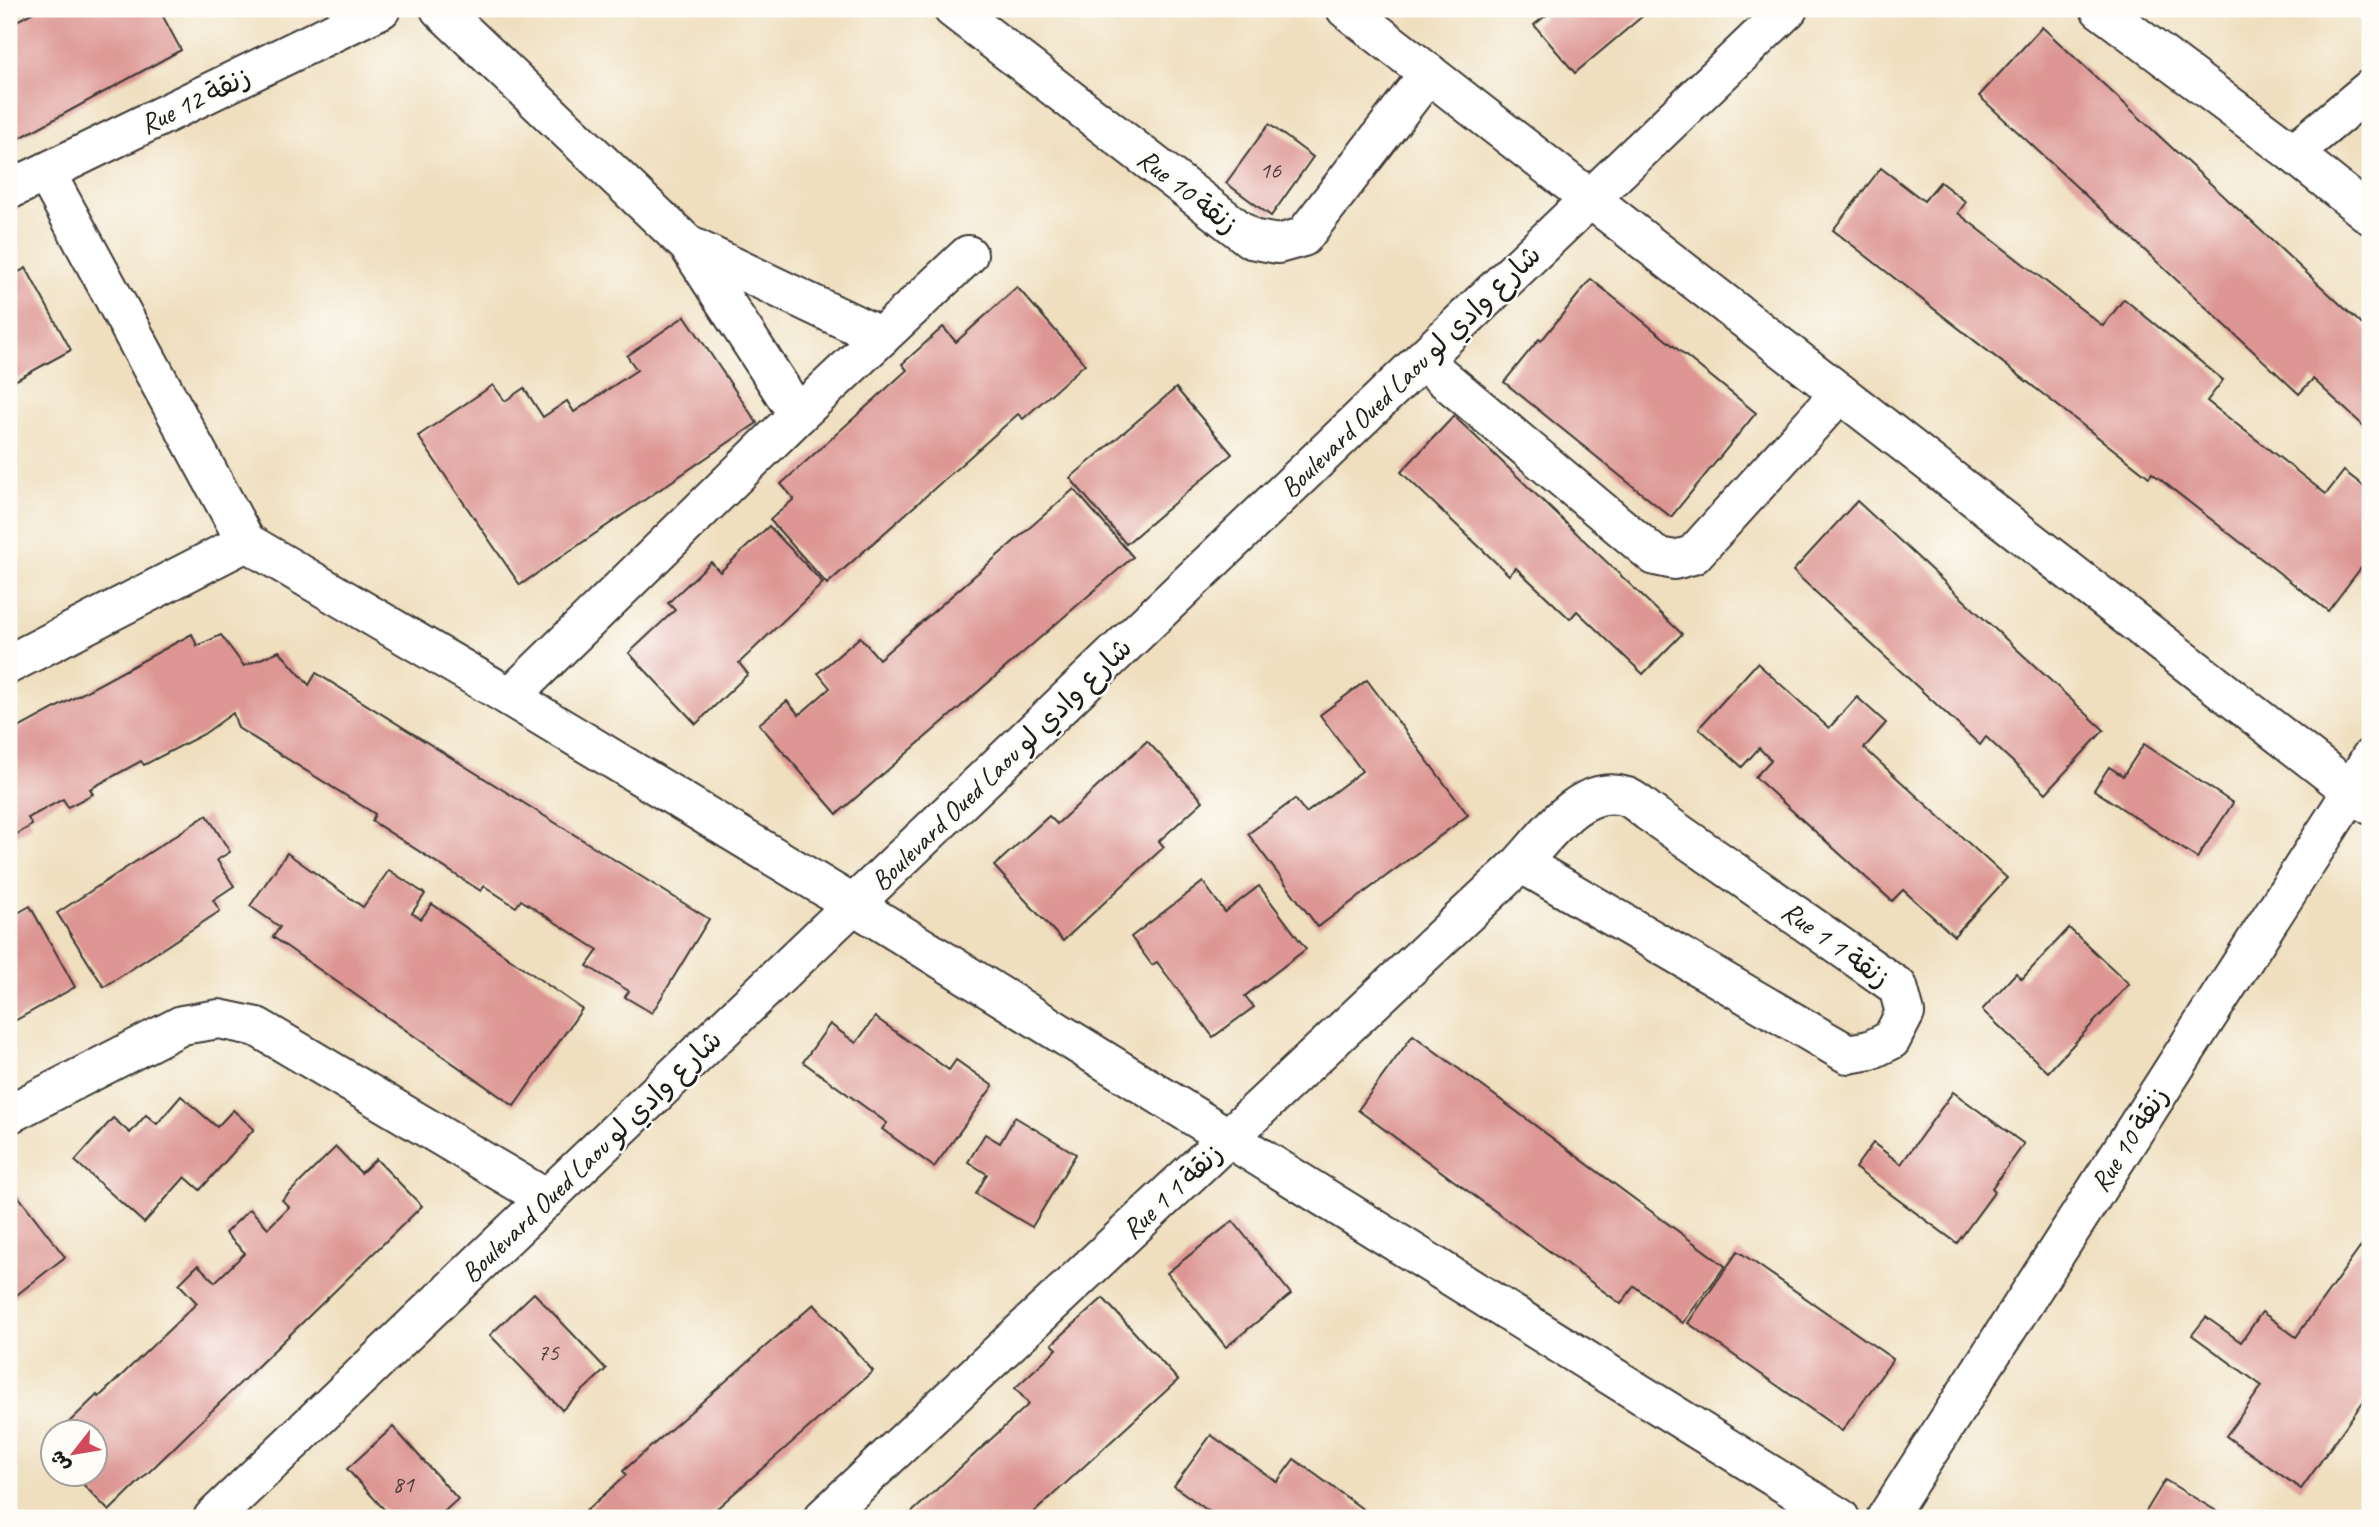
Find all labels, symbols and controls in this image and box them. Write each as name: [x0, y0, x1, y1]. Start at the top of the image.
street label: Rue 12 زنقة: [134, 58, 256, 142]
street label: Rue 10 زنقة: [1131, 141, 1245, 241]
house number: 16: [1259, 155, 1282, 185]
street label: Boulevard Oued Laou شارع وادي لو: [1272, 237, 1550, 507]
street label: Boulevard Oued Laou شارع وادي لو: [863, 630, 1141, 900]
street label: Rue 1 زنقة 1: [1775, 893, 1897, 995]
street label: Boulevard Oued Laou شارع وادي لو: [453, 1022, 731, 1292]
street label: Rue 10 زنقة: [2082, 1080, 2176, 1198]
street label: Rue 1 زنقة 1: [1114, 1136, 1230, 1246]
house number: 75: [537, 1337, 560, 1367]
north arrow: [38, 1418, 108, 1488]
text: ش: [45, 1446, 76, 1476]
house number: 81: [392, 1469, 415, 1499]

